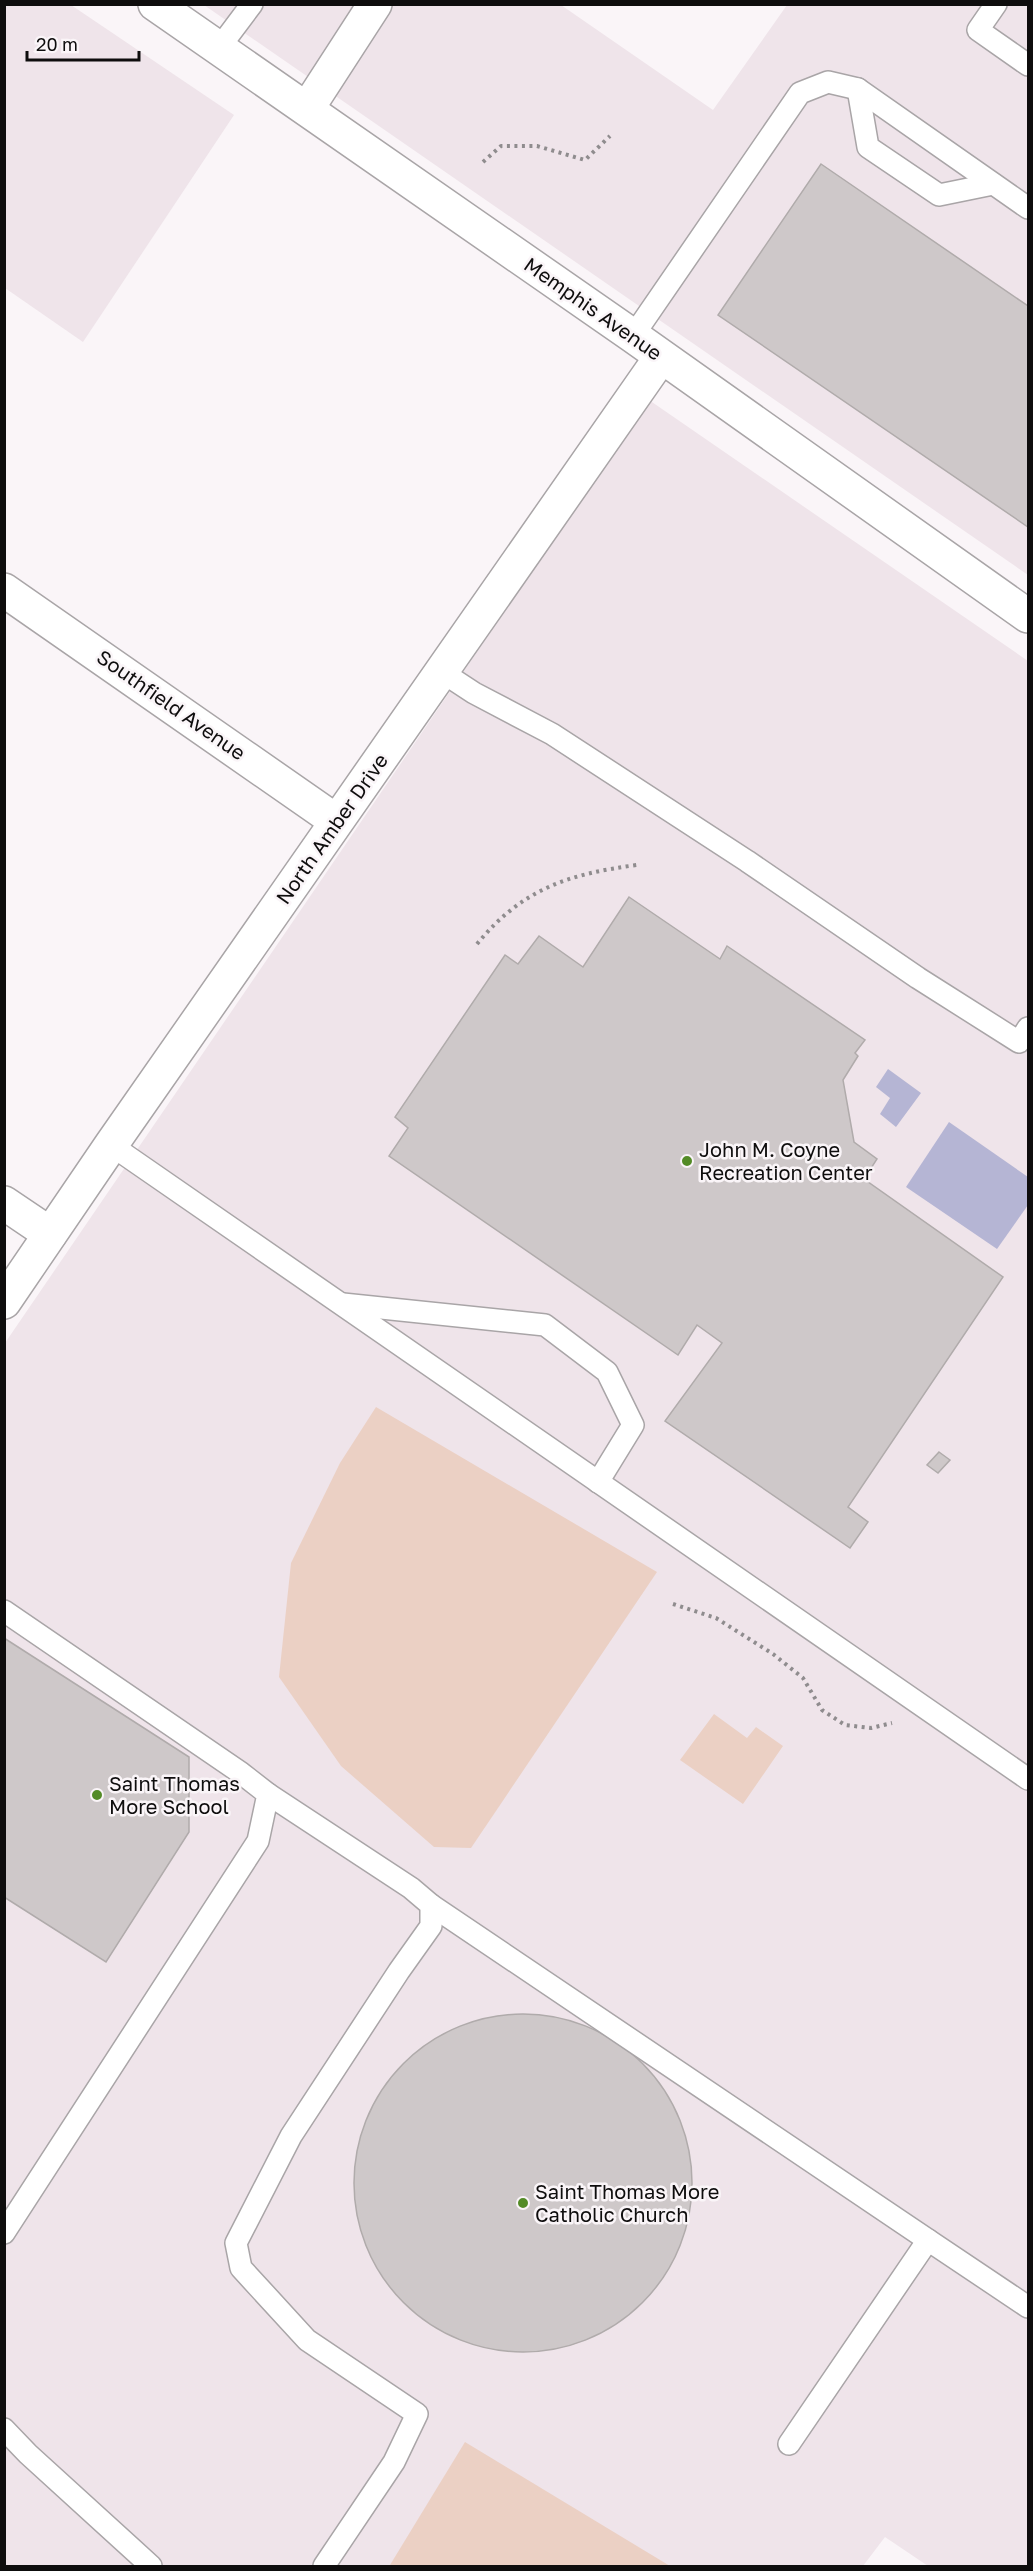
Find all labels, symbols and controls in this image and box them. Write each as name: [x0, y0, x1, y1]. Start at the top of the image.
scale bar: [27, 24, 140, 62]
text: 20 m: [36, 33, 78, 55]
street label: Memphis Avenue: [520, 252, 667, 365]
street label: Southfield Avenue: [93, 644, 250, 764]
street label: North Amber Drive: [270, 749, 392, 908]
place label: John M. Coyne Recreation Center: [699, 1137, 873, 1184]
marker: John M. Coyne Recreation Center: [680, 1154, 694, 1168]
place label: Saint Thomas More School: [109, 1771, 240, 1818]
marker: Saint Thomas More School: [90, 1788, 104, 1802]
place label: Saint Thomas More Catholic Church: [535, 2179, 719, 2226]
marker: Saint Thomas More Catholic Church: [516, 2196, 530, 2210]

